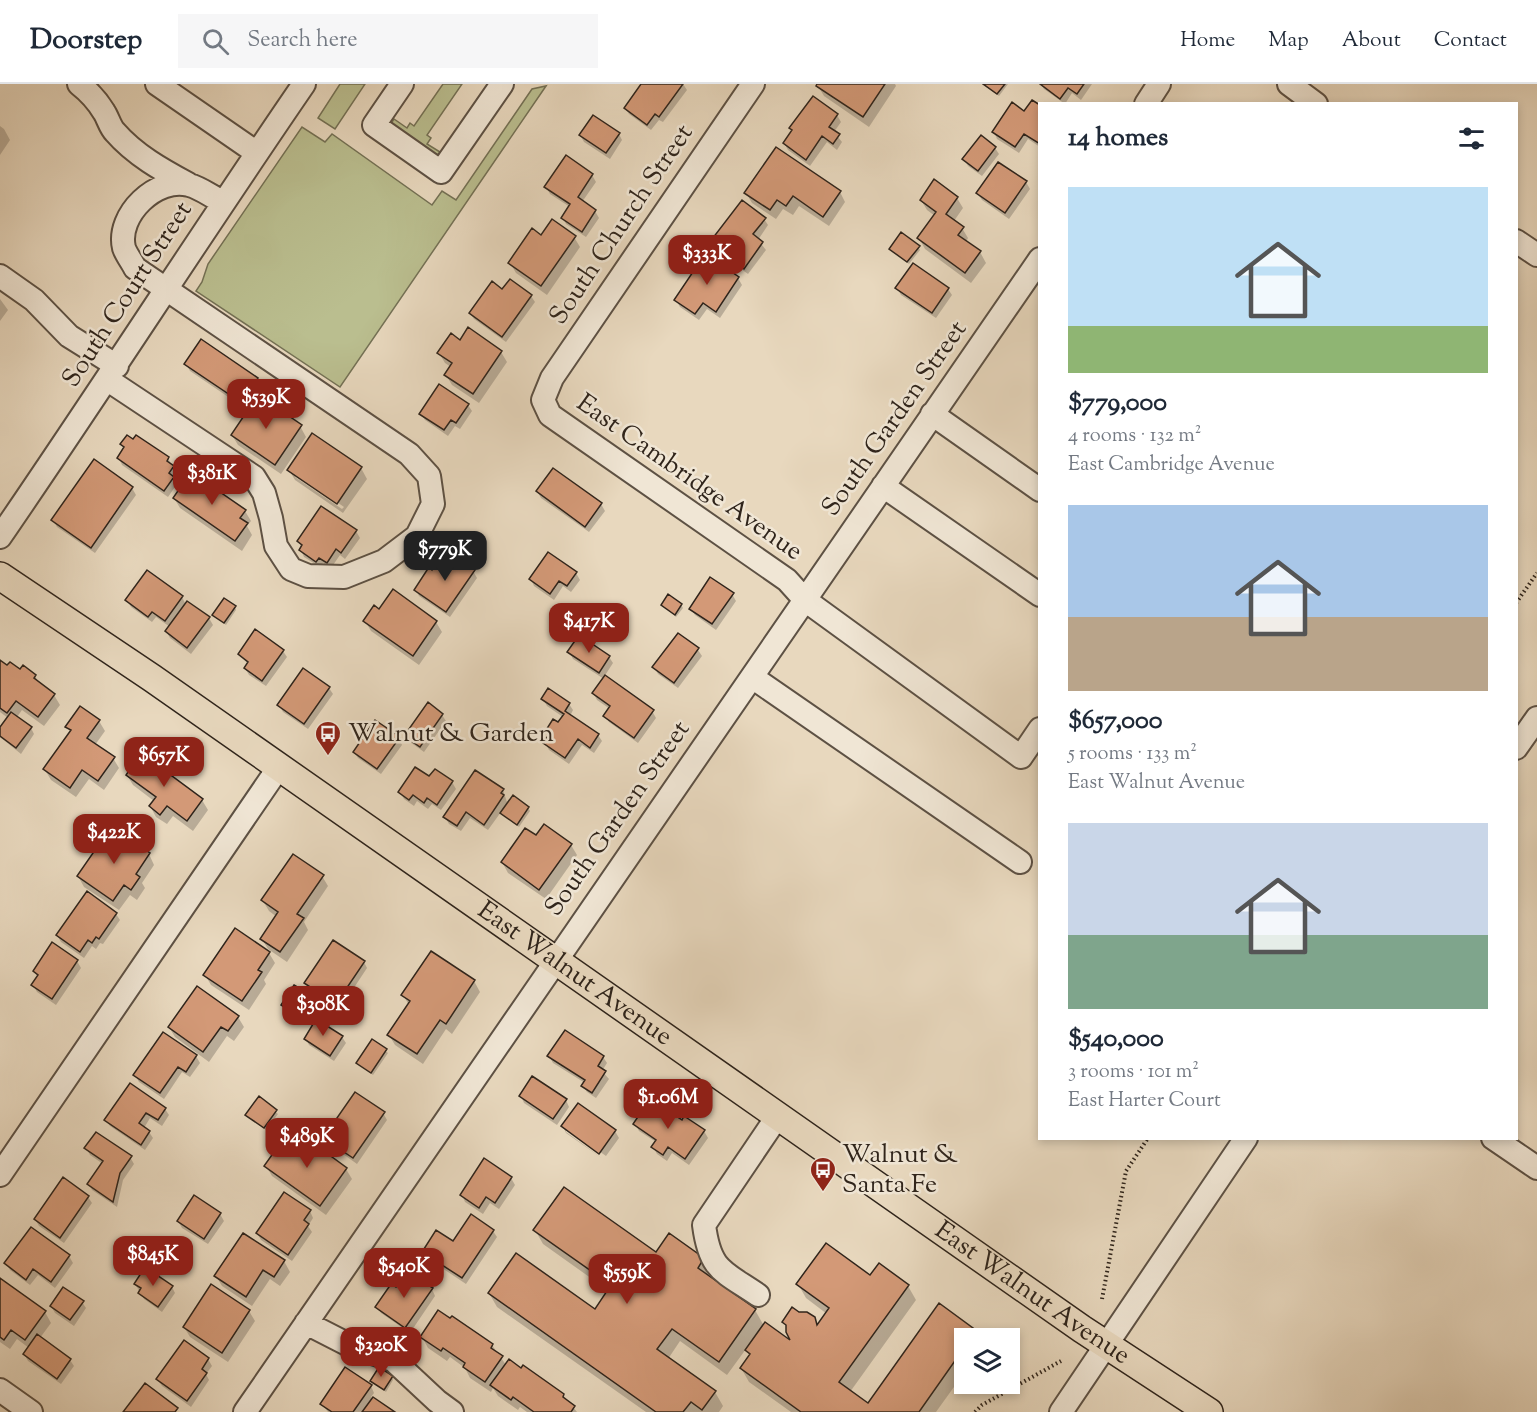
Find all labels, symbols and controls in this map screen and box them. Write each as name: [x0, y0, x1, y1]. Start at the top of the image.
search box: [178, 14, 598, 68]
text: Doorstep: [30, 21, 142, 61]
icon: search: [199, 25, 232, 58]
text: Search here: [247, 25, 358, 57]
text: Home: [1180, 26, 1235, 56]
text: Map: [1268, 26, 1309, 56]
text: About: [1342, 26, 1401, 56]
text: Contact: [1434, 26, 1507, 56]
street label: South Church Street: [541, 117, 703, 333]
text: 14 homes: [1068, 120, 1168, 157]
icon: filters: [1455, 122, 1488, 155]
street label: South Court Street: [54, 195, 202, 395]
icon: home: [1224, 226, 1332, 334]
pin: $333K: [665, 235, 749, 286]
text: $333K: [682, 240, 732, 269]
street label: South Garden Street: [813, 313, 977, 524]
pin: $539K: [224, 379, 308, 430]
text: $539K: [241, 384, 291, 413]
text: $779,000: [1068, 385, 1167, 422]
street label: East Cambridge Avenue: [568, 386, 810, 570]
text: 4 rooms · 132 m²: [1068, 422, 1201, 451]
text: East Cambridge Avenue: [1068, 451, 1275, 480]
pin: $381K: [170, 455, 254, 506]
text: $381K: [187, 460, 237, 489]
pin: $779K: [403, 531, 487, 582]
text: $779K: [418, 536, 472, 565]
icon: home: [1224, 544, 1332, 652]
pin: $417K: [547, 603, 631, 654]
text: $417K: [563, 608, 615, 637]
text: $657,000: [1068, 703, 1163, 740]
street label: South Garden Street: [536, 713, 700, 924]
place label: Walnut & Garden: [348, 716, 554, 753]
bus stop icon: Walnut & Garden: [313, 719, 343, 757]
pin: $657K: [122, 737, 206, 788]
text: 5 rooms · 133 m²: [1068, 740, 1197, 769]
text: $657K: [138, 742, 190, 771]
text: East Walnut Avenue: [1068, 769, 1245, 798]
pin: $422K: [72, 814, 156, 865]
text: $422K: [87, 819, 141, 848]
icon: home: [1224, 862, 1332, 970]
street label: East Walnut Avenue: [470, 893, 680, 1055]
pin: $308K: [281, 986, 365, 1037]
text: $308K: [296, 991, 350, 1020]
text: $540,000: [1068, 1021, 1164, 1058]
text: 3 rooms · 101 m²: [1068, 1058, 1199, 1087]
pin: $1.06M: [619, 1079, 717, 1130]
text: $1.06M: [638, 1084, 698, 1113]
text: East Harter Court: [1068, 1087, 1221, 1116]
pin: $489K: [265, 1118, 349, 1169]
text: $489K: [280, 1123, 334, 1152]
place label: Walnut & Santa Fe: [842, 1137, 958, 1204]
bus stop icon: Walnut & Santa Fe: [808, 1155, 838, 1193]
street label: East Walnut Avenue: [927, 1213, 1137, 1374]
pin: $845K: [111, 1236, 195, 1287]
text: $845K: [127, 1241, 179, 1270]
pin: $540K: [362, 1248, 446, 1299]
text: $540K: [378, 1253, 430, 1282]
pin: $559K: [585, 1254, 669, 1305]
text: $559K: [603, 1259, 651, 1288]
pin: $320K: [339, 1327, 423, 1378]
map controls: [954, 1328, 1020, 1394]
button: layers: [954, 1328, 1020, 1394]
text: $320K: [354, 1332, 408, 1361]

